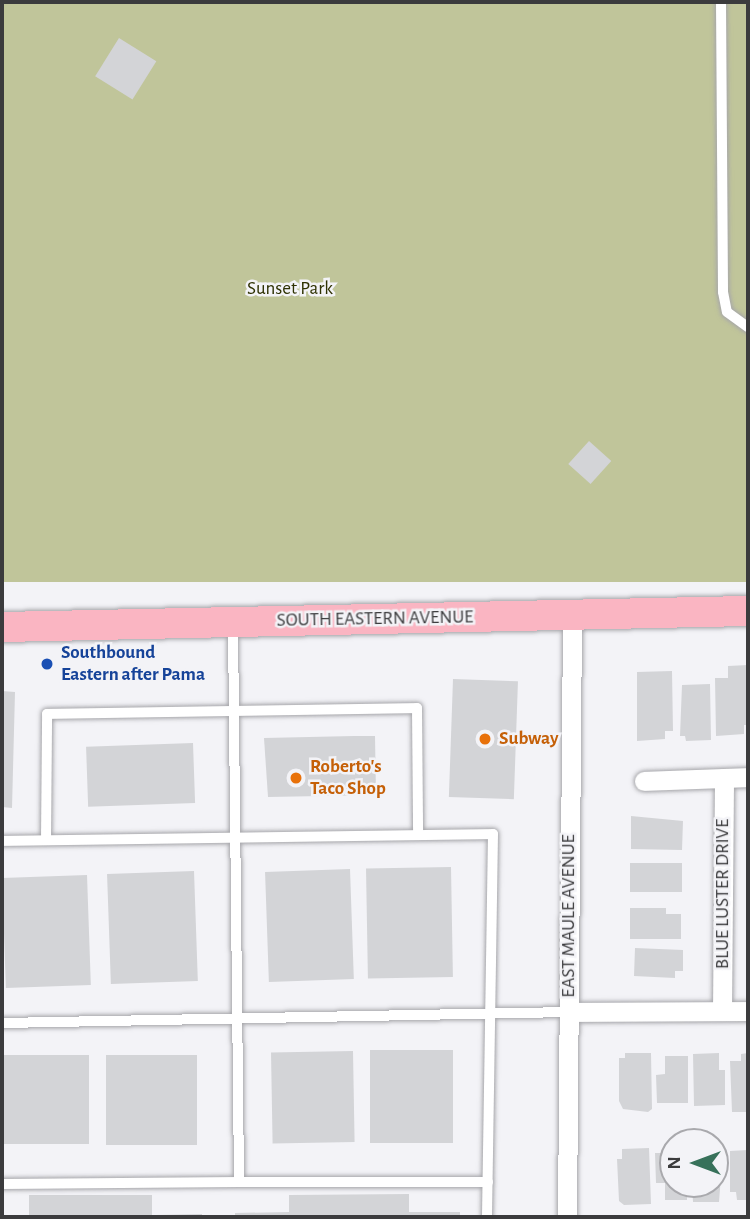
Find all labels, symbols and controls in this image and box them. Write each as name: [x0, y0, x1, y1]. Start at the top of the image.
park label: Sunset Park: [247, 278, 333, 300]
street label: SOUTH EASTERN AVENUE: [276, 606, 474, 632]
place label: Southbound Eastern after Pama: [61, 642, 205, 686]
marker: Southbound Eastern after Pama: [39, 656, 55, 672]
place label: Subway: [499, 728, 559, 750]
marker: Subway: [477, 731, 493, 747]
place label: Roberto's Taco Shop: [310, 756, 386, 800]
marker: Roberto's Taco Shop: [288, 770, 304, 786]
street label: BLUE LUSTER DRIVE: [712, 819, 734, 969]
street label: EAST MAULE AVENUE: [558, 834, 580, 998]
north arrow: [659, 1128, 729, 1198]
text: N: [665, 1156, 684, 1170]

